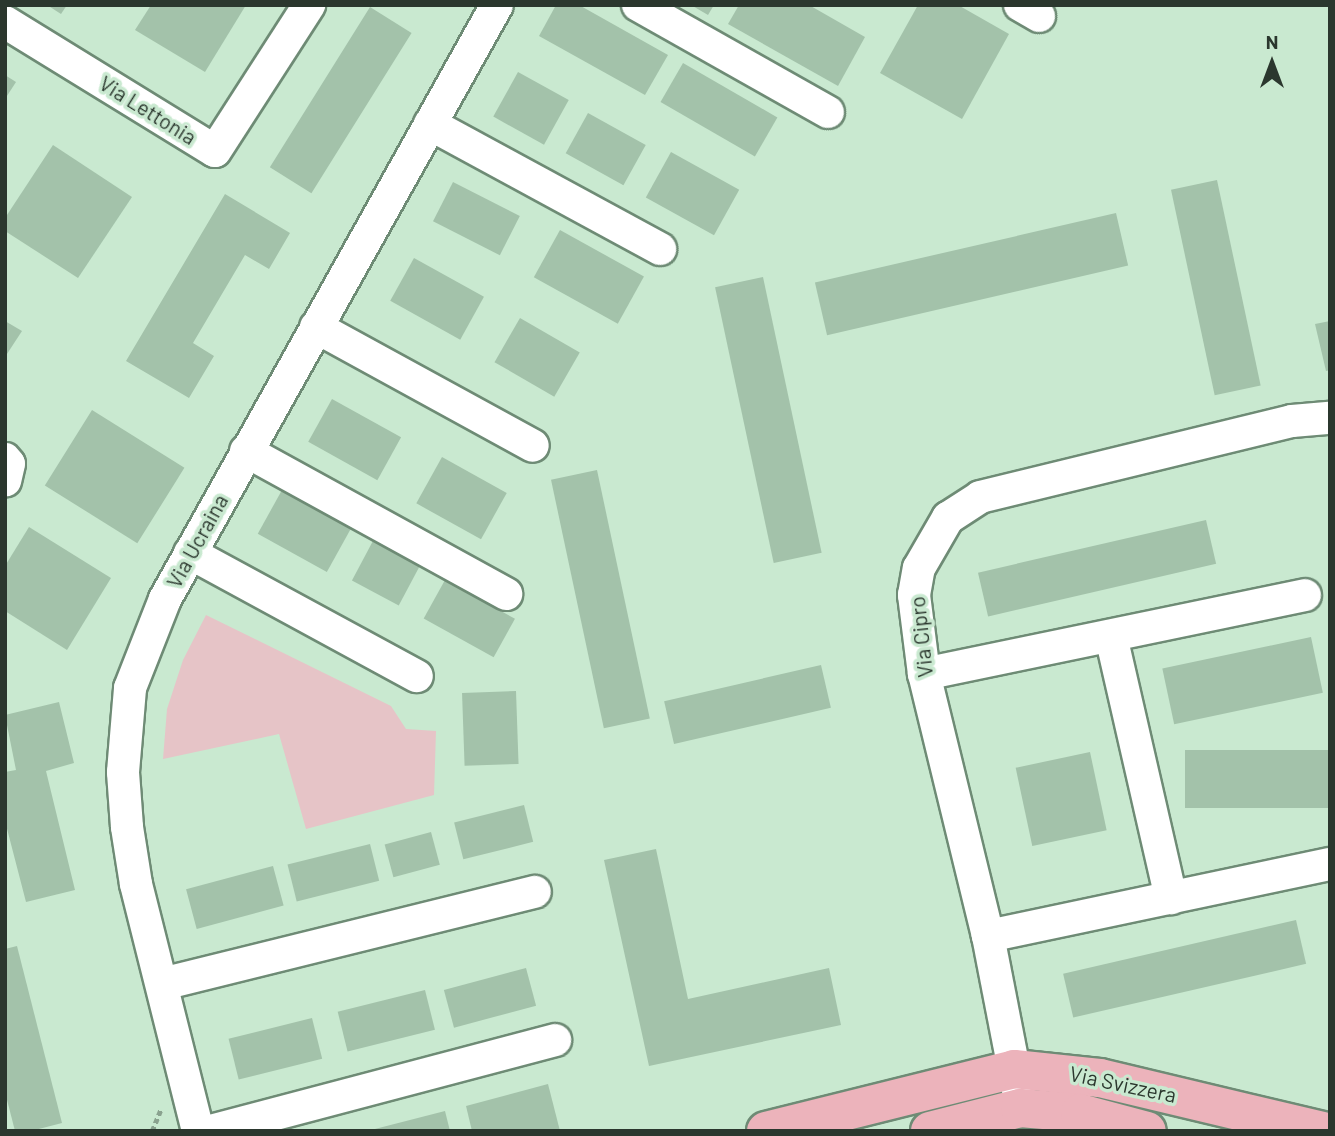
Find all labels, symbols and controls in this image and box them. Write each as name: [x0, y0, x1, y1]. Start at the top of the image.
north arrow: [1237, 28, 1307, 98]
text: N: [1266, 30, 1278, 53]
street label: Via Lettonia: [95, 70, 201, 150]
street label: Via Ucraina: [161, 490, 233, 592]
street label: Via Cipro: [904, 595, 938, 679]
street label: Via Svizzera: [1067, 1060, 1179, 1108]

